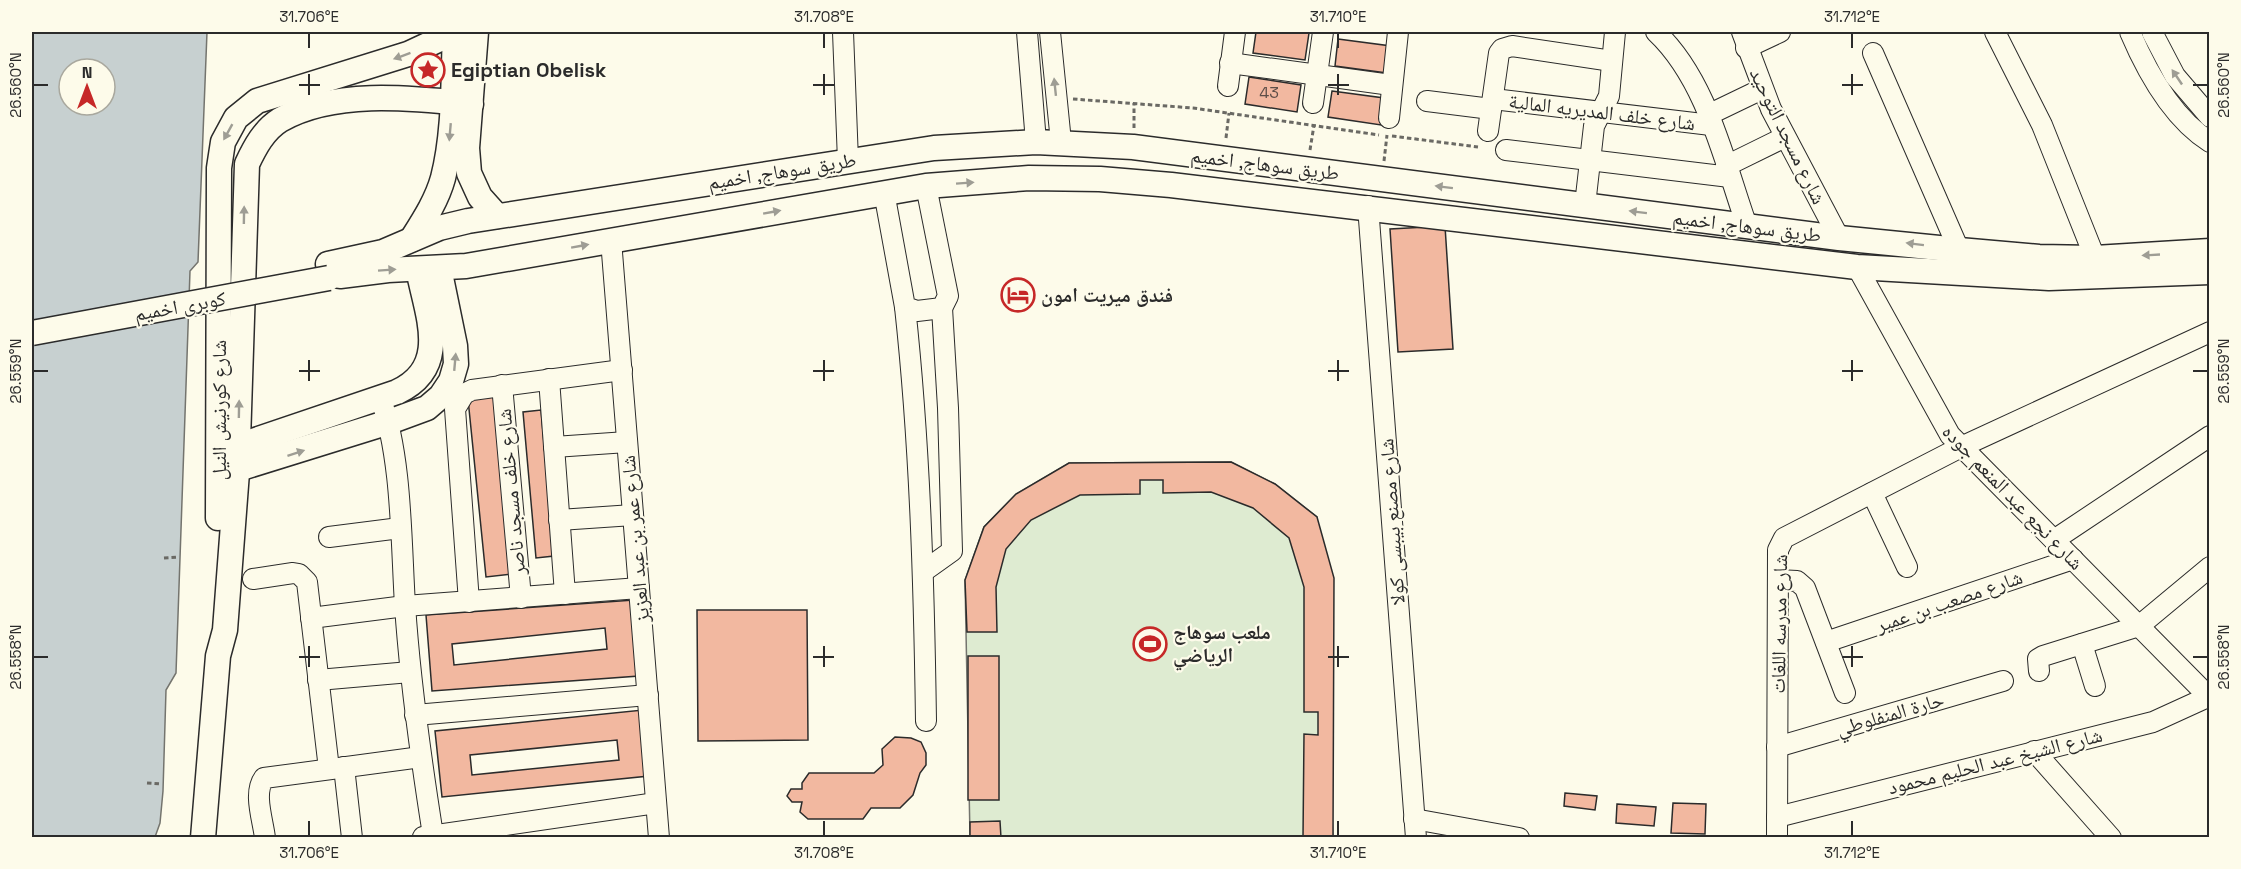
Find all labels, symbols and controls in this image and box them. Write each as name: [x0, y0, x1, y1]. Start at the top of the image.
text: 31.706°E: [279, 7, 339, 26]
text: 31.708°E: [794, 7, 854, 26]
text: 31.710°E: [1310, 7, 1366, 26]
text: 31.712°E: [1824, 7, 1880, 26]
text: 26.560°N: [6, 52, 25, 118]
one-way arrow: [393, 52, 411, 62]
place icon: Egiptian Obelisk: [410, 52, 446, 88]
text: 26.560°N: [2214, 52, 2233, 118]
north arrow: [57, 57, 117, 117]
place label: Egiptian Obelisk: [451, 57, 606, 83]
text: N: [82, 62, 92, 83]
street label: شارع مسجد التوحيد: [1744, 64, 1832, 208]
one-way arrow: [2172, 69, 2183, 85]
one-way arrow: [1050, 77, 1060, 96]
house number: 43: [1259, 82, 1279, 103]
street label: شارع خلف المديريه المالية: [1507, 88, 1697, 136]
one-way arrow: [445, 122, 455, 141]
one-way arrow: [223, 124, 233, 141]
street label: طريق سوهاج, اخميم: [1189, 142, 1341, 187]
street label: طريق سوهاج, اخميم: [706, 146, 858, 197]
one-way arrow: [955, 178, 974, 188]
one-way arrow: [1435, 182, 1454, 192]
street label: طريق سوهاج, اخميم: [1671, 204, 1823, 249]
one-way arrow: [239, 205, 249, 224]
one-way arrow: [763, 207, 782, 216]
one-way arrow: [1628, 207, 1647, 216]
one-way arrow: [1905, 240, 1924, 249]
one-way arrow: [571, 241, 590, 250]
one-way arrow: [2142, 250, 2161, 259]
one-way arrow: [377, 266, 396, 275]
hotel icon: فندق ميريت امون: [1000, 277, 1036, 313]
place label: فندق ميريت امون: [1041, 282, 1173, 308]
street label: كوبرى اخميم: [132, 285, 228, 328]
text: 26.559°N: [6, 339, 25, 403]
text: 26.559°N: [2214, 339, 2233, 403]
street label: شارع كورنيش النيل: [206, 340, 232, 480]
one-way arrow: [450, 352, 460, 371]
one-way arrow: [234, 400, 244, 419]
street label: شارع خلف مسجد ناصر: [491, 408, 531, 577]
street label: شارع نجع عبد المنعم جوده: [1936, 419, 2089, 576]
street label: شارع مصنع بيبسى كولا: [1373, 438, 1411, 606]
one-way arrow: [287, 447, 305, 457]
street label: شارع عمر بن عبد العزيز: [615, 454, 655, 625]
street label: شارع مدرسه اللغات: [1765, 554, 1793, 694]
street label: شارع مصعب بن عمير: [1871, 564, 2026, 639]
place label: ملعب سوهاج الرياضي: [1173, 619, 1271, 671]
text: 26.558°N: [6, 624, 25, 690]
text: 26.558°N: [2214, 624, 2233, 690]
sports icon: ملعب سوهاج الرياضي: [1132, 626, 1168, 662]
street label: حارة المنفلوطي: [1833, 686, 1948, 745]
street label: شارع الشيخ عبد الحليم محمود: [1885, 722, 2105, 801]
text: 31.706°E: [279, 843, 339, 862]
text: 31.708°E: [794, 843, 854, 862]
text: 31.710°E: [1310, 843, 1366, 862]
text: 31.712°E: [1824, 843, 1880, 862]

